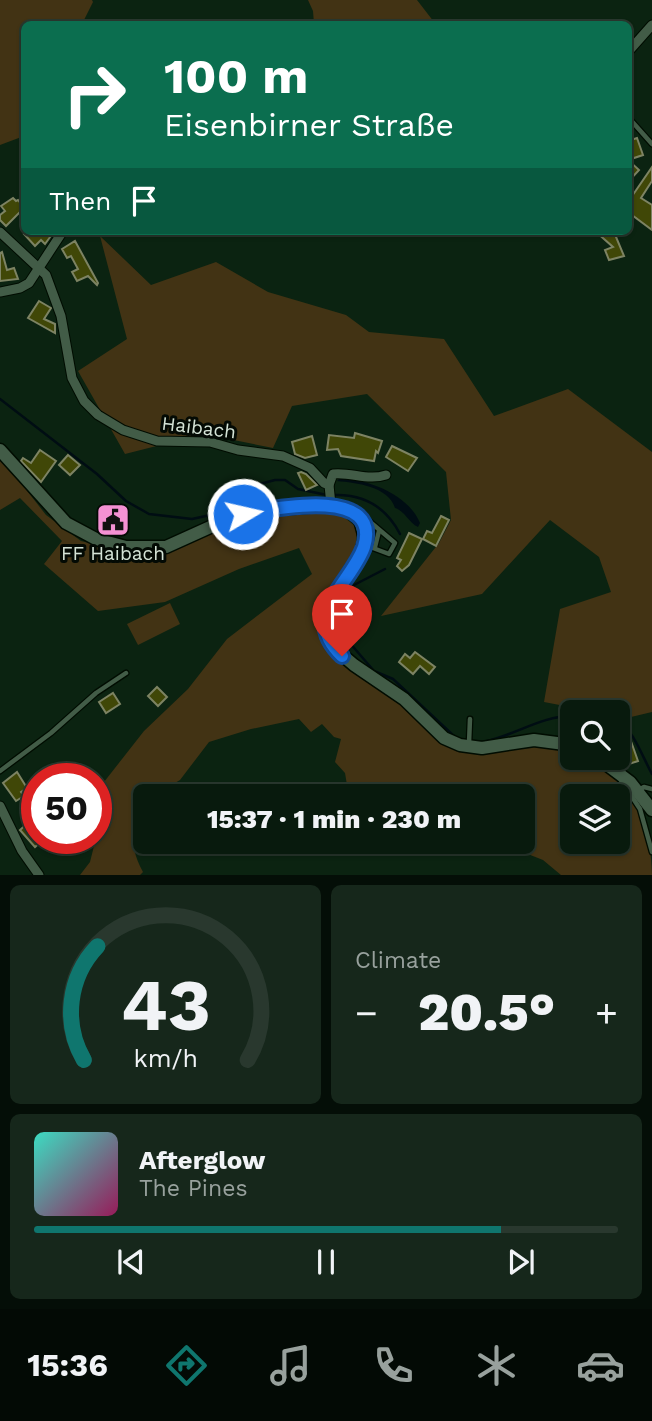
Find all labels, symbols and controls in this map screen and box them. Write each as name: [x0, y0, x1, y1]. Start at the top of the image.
text: 100 m: [164, 47, 308, 105]
icon: right: [49, 49, 140, 140]
text: Eisenbirner Straße: [164, 106, 454, 144]
icon: arrive: [125, 182, 163, 220]
text: Then: [49, 186, 111, 216]
street label: Haibach: [160, 412, 237, 443]
position arrow: [206, 477, 280, 551]
public building icon: FF Haibach: [94, 501, 132, 539]
place label: FF Haibach: [61, 542, 165, 565]
pin: [312, 584, 372, 656]
icon: arrive: [323, 595, 361, 633]
map controls: [560, 700, 630, 854]
button: search: [560, 700, 630, 770]
speed limit sign: 50: [21, 763, 112, 854]
button: layers: [560, 784, 630, 854]
text: 15:37 · 1 min · 230 m: [207, 804, 461, 834]
text: Climate: [355, 947, 441, 974]
text: 43: [120, 963, 211, 1049]
text: 20.5°: [418, 982, 555, 1043]
text: −: [355, 991, 378, 1035]
text: +: [595, 991, 618, 1035]
text: km/h: [133, 1044, 198, 1073]
text: Afterglow: [139, 1145, 265, 1175]
text: The Pines: [139, 1175, 248, 1202]
icon: previous: [112, 1243, 150, 1281]
icon: pause: [307, 1243, 345, 1281]
icon: next: [502, 1243, 540, 1281]
icon: directions: [162, 1341, 211, 1390]
icon: music: [266, 1341, 315, 1390]
icon: phone: [369, 1341, 418, 1390]
icon: climate: [472, 1341, 521, 1390]
icon: car: [576, 1341, 625, 1390]
text: 15:36: [27, 1346, 108, 1384]

